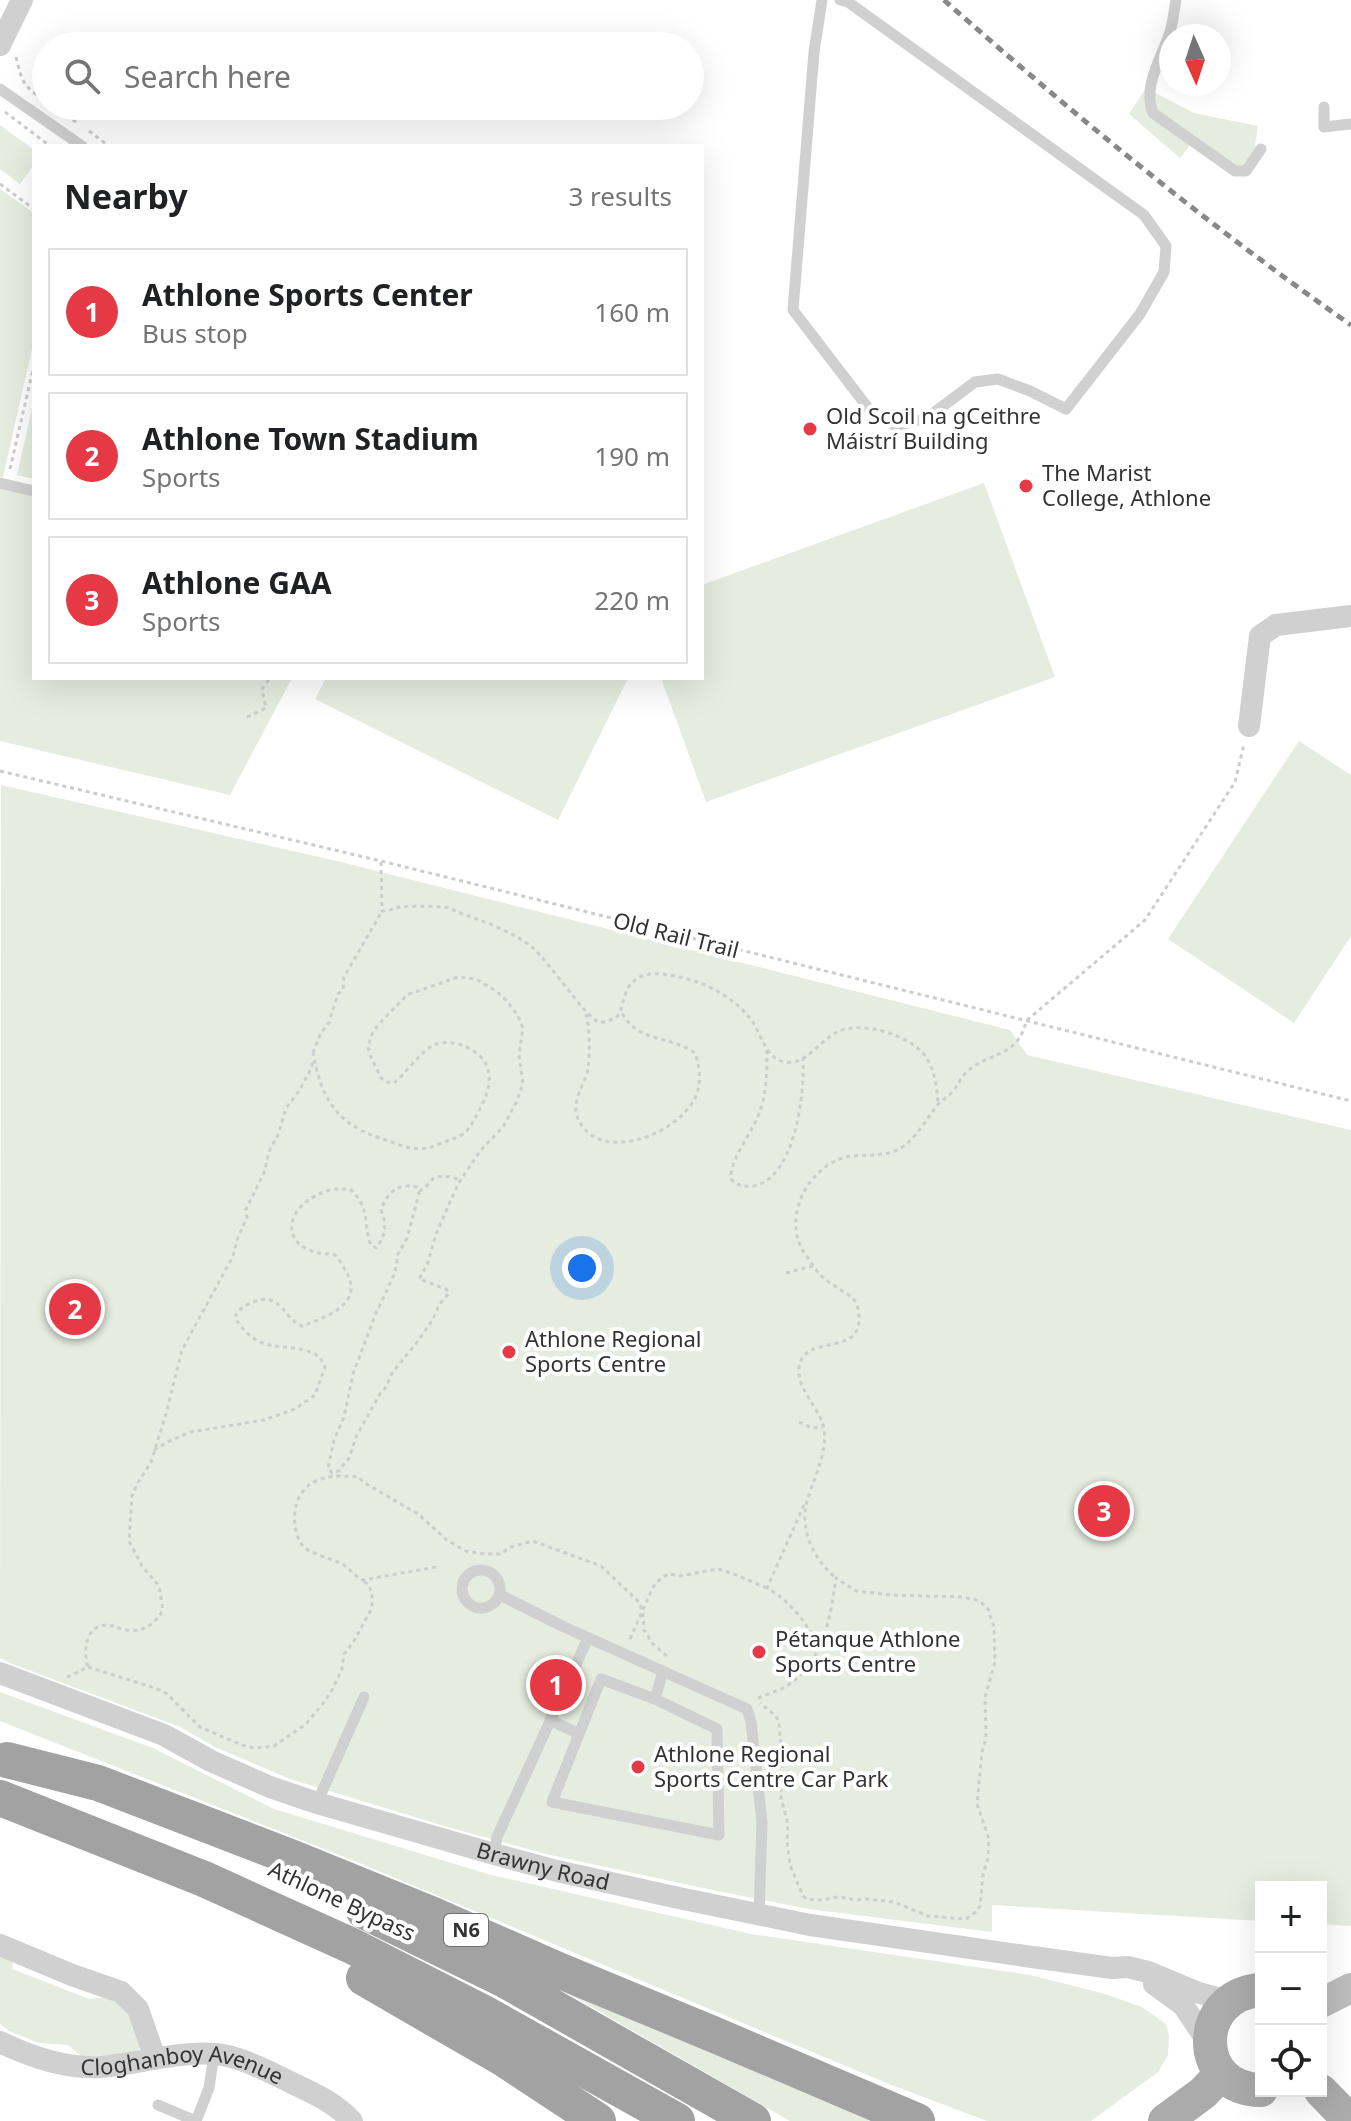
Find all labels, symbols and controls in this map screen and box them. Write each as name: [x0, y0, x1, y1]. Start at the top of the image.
north arrow: [1159, 24, 1231, 96]
search box: [32, 32, 704, 120]
icon: search: [60, 54, 104, 98]
text: Search here: [124, 56, 291, 97]
text: Nearby: [64, 173, 188, 219]
text: 3 results: [568, 178, 672, 214]
text: Athlone Sports Center: [142, 274, 473, 315]
text: 1: [85, 294, 99, 330]
text: 160 m: [594, 294, 670, 330]
text: Bus stop: [142, 315, 248, 351]
place label: Old Scoil na gCeithre Máistrí Building: [826, 400, 1041, 455]
text: Athlone Town Stadium: [142, 418, 479, 459]
marker: Old Scoil na gCeithre Máistrí Building: [801, 420, 819, 438]
text: 2: [85, 438, 99, 474]
text: 190 m: [594, 438, 670, 474]
place label: The Marist College, Athlone: [1042, 457, 1211, 512]
text: Sports: [142, 459, 221, 495]
marker: The Marist College, Athlone: [1017, 477, 1035, 495]
text: Athlone GAA: [142, 562, 331, 603]
text: 3: [85, 582, 99, 618]
text: 220 m: [594, 582, 670, 618]
text: Sports: [142, 603, 221, 639]
street label: Old Rail Trail: [610, 904, 742, 964]
your location: [562, 1248, 602, 1288]
pin: 2: [49, 1279, 101, 1339]
place label: Athlone Regional Sports Centre: [525, 1323, 702, 1378]
marker: Athlone Regional Sports Centre: [500, 1343, 518, 1361]
pin: 3: [1078, 1481, 1130, 1541]
place label: Pétanque Athlone Sports Centre: [775, 1623, 960, 1678]
marker: Pétanque Athlone Sports Centre: [750, 1643, 768, 1661]
pin: 1: [530, 1655, 582, 1715]
place label: Athlone Regional Sports Centre Car Park: [654, 1738, 889, 1793]
marker: Athlone Regional Sports Centre Car Park: [629, 1758, 647, 1776]
street label: Brawny Road: [473, 1834, 613, 1896]
street label: Athlone Bypass: [264, 1853, 421, 1947]
map controls: [1255, 1881, 1327, 2097]
button: +: [1255, 1881, 1327, 1953]
road number: N6: [444, 1914, 488, 1946]
button: −: [1255, 1953, 1327, 2025]
button: locate: [1255, 2025, 1327, 2097]
street label: Cloghanboy Avenue: [80, 2037, 289, 2091]

